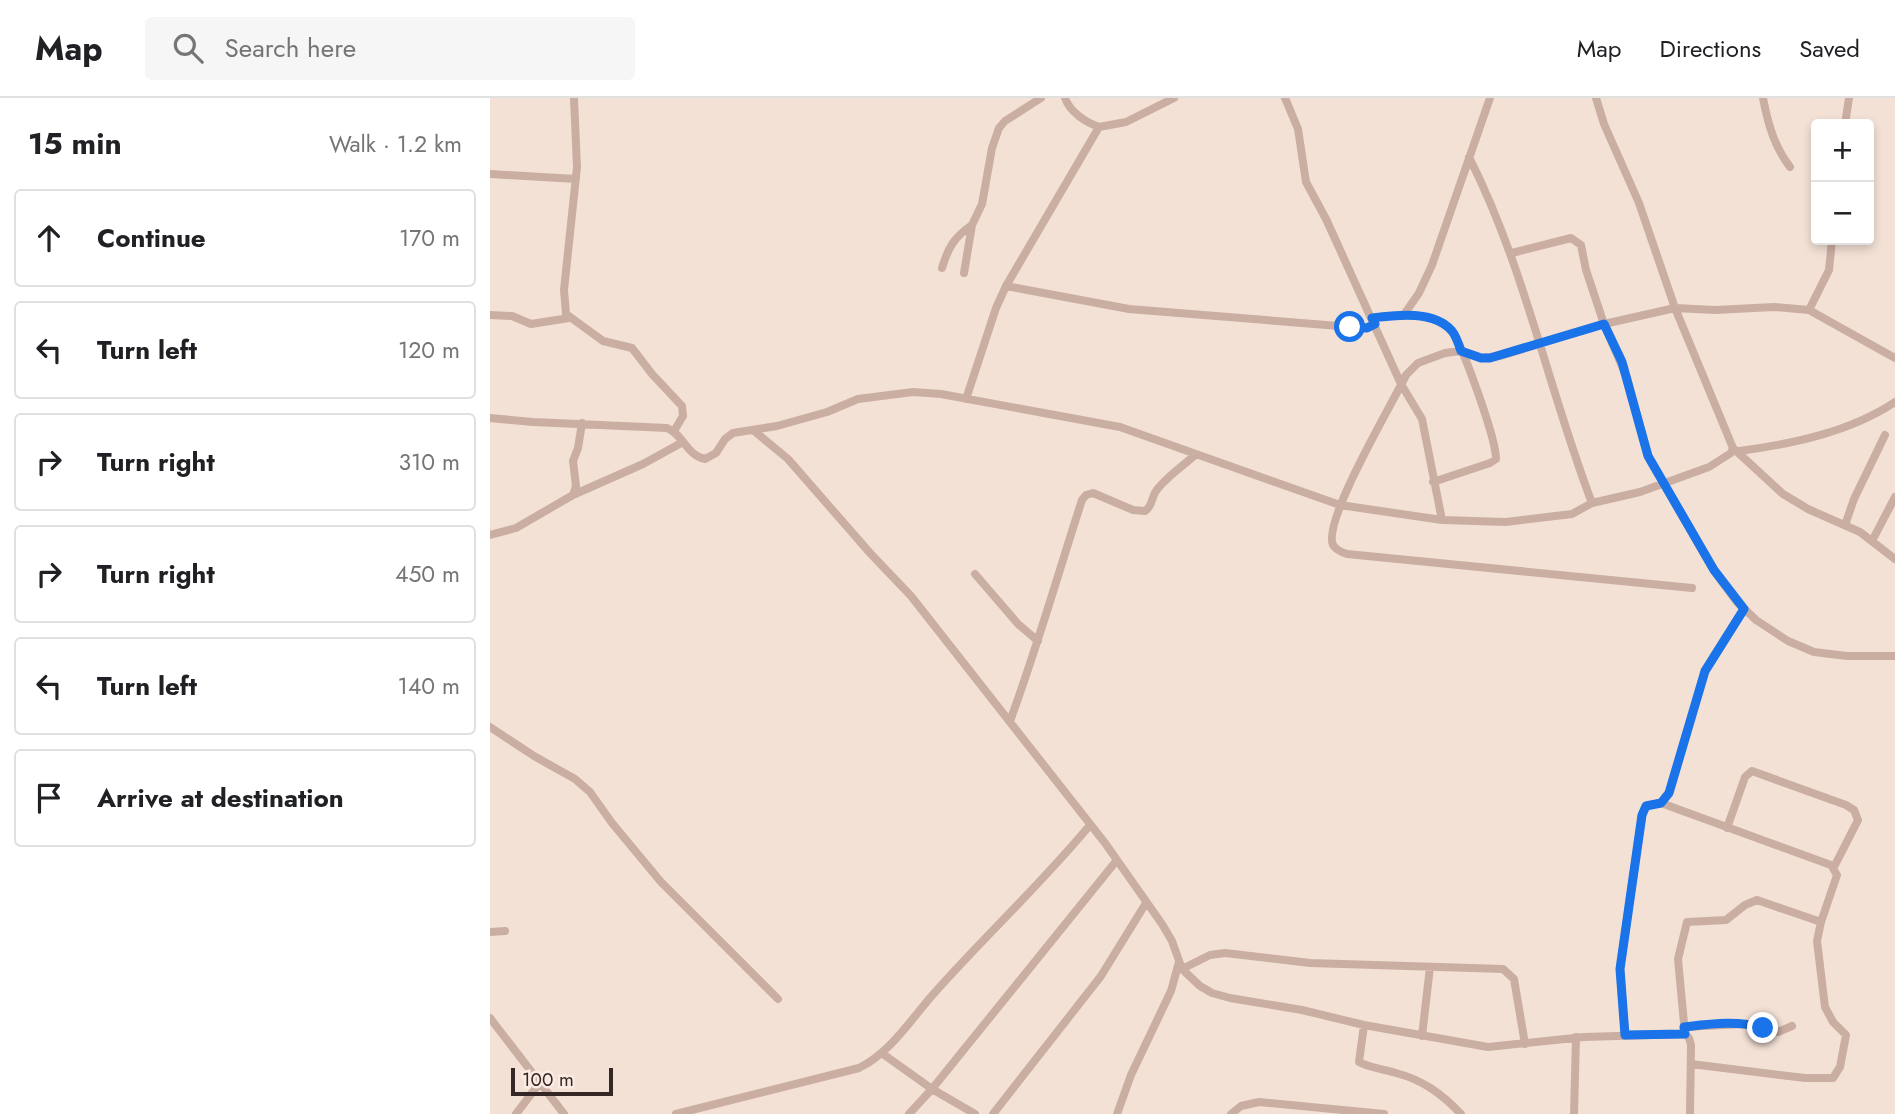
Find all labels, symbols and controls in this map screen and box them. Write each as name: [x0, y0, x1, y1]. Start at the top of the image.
search box: [145, 17, 635, 80]
text: Map: [35, 25, 103, 72]
icon: search: [169, 29, 207, 67]
text: Search here: [225, 29, 356, 67]
text: Map: [1577, 31, 1622, 66]
text: Directions: [1660, 31, 1761, 66]
text: Saved: [1799, 31, 1860, 66]
map controls: [1811, 119, 1874, 245]
button: +: [1811, 119, 1874, 182]
text: 15 min: [28, 122, 122, 165]
text: Walk · 1.2 km: [329, 127, 462, 161]
button: −: [1811, 182, 1874, 245]
icon: ahead: [30, 219, 68, 257]
text: Continue: [97, 219, 206, 257]
text: 170 m: [399, 221, 460, 255]
route start: [1334, 311, 1365, 342]
icon: left: [30, 331, 68, 369]
text: Turn left: [97, 331, 197, 369]
text: 120 m: [398, 333, 460, 367]
icon: right: [30, 443, 68, 481]
text: Turn right: [97, 443, 215, 481]
text: 310 m: [398, 445, 460, 479]
icon: right: [30, 555, 68, 593]
text: Turn right: [97, 555, 215, 593]
text: 450 m: [395, 557, 460, 591]
icon: left: [30, 667, 68, 705]
text: Turn left: [97, 667, 197, 705]
text: 140 m: [398, 669, 460, 703]
icon: arrive: [30, 779, 68, 817]
text: Arrive at destination: [97, 779, 344, 817]
route end: [1747, 1012, 1778, 1043]
scale bar: [511, 1065, 612, 1097]
text: 100 m: [522, 1066, 574, 1093]

